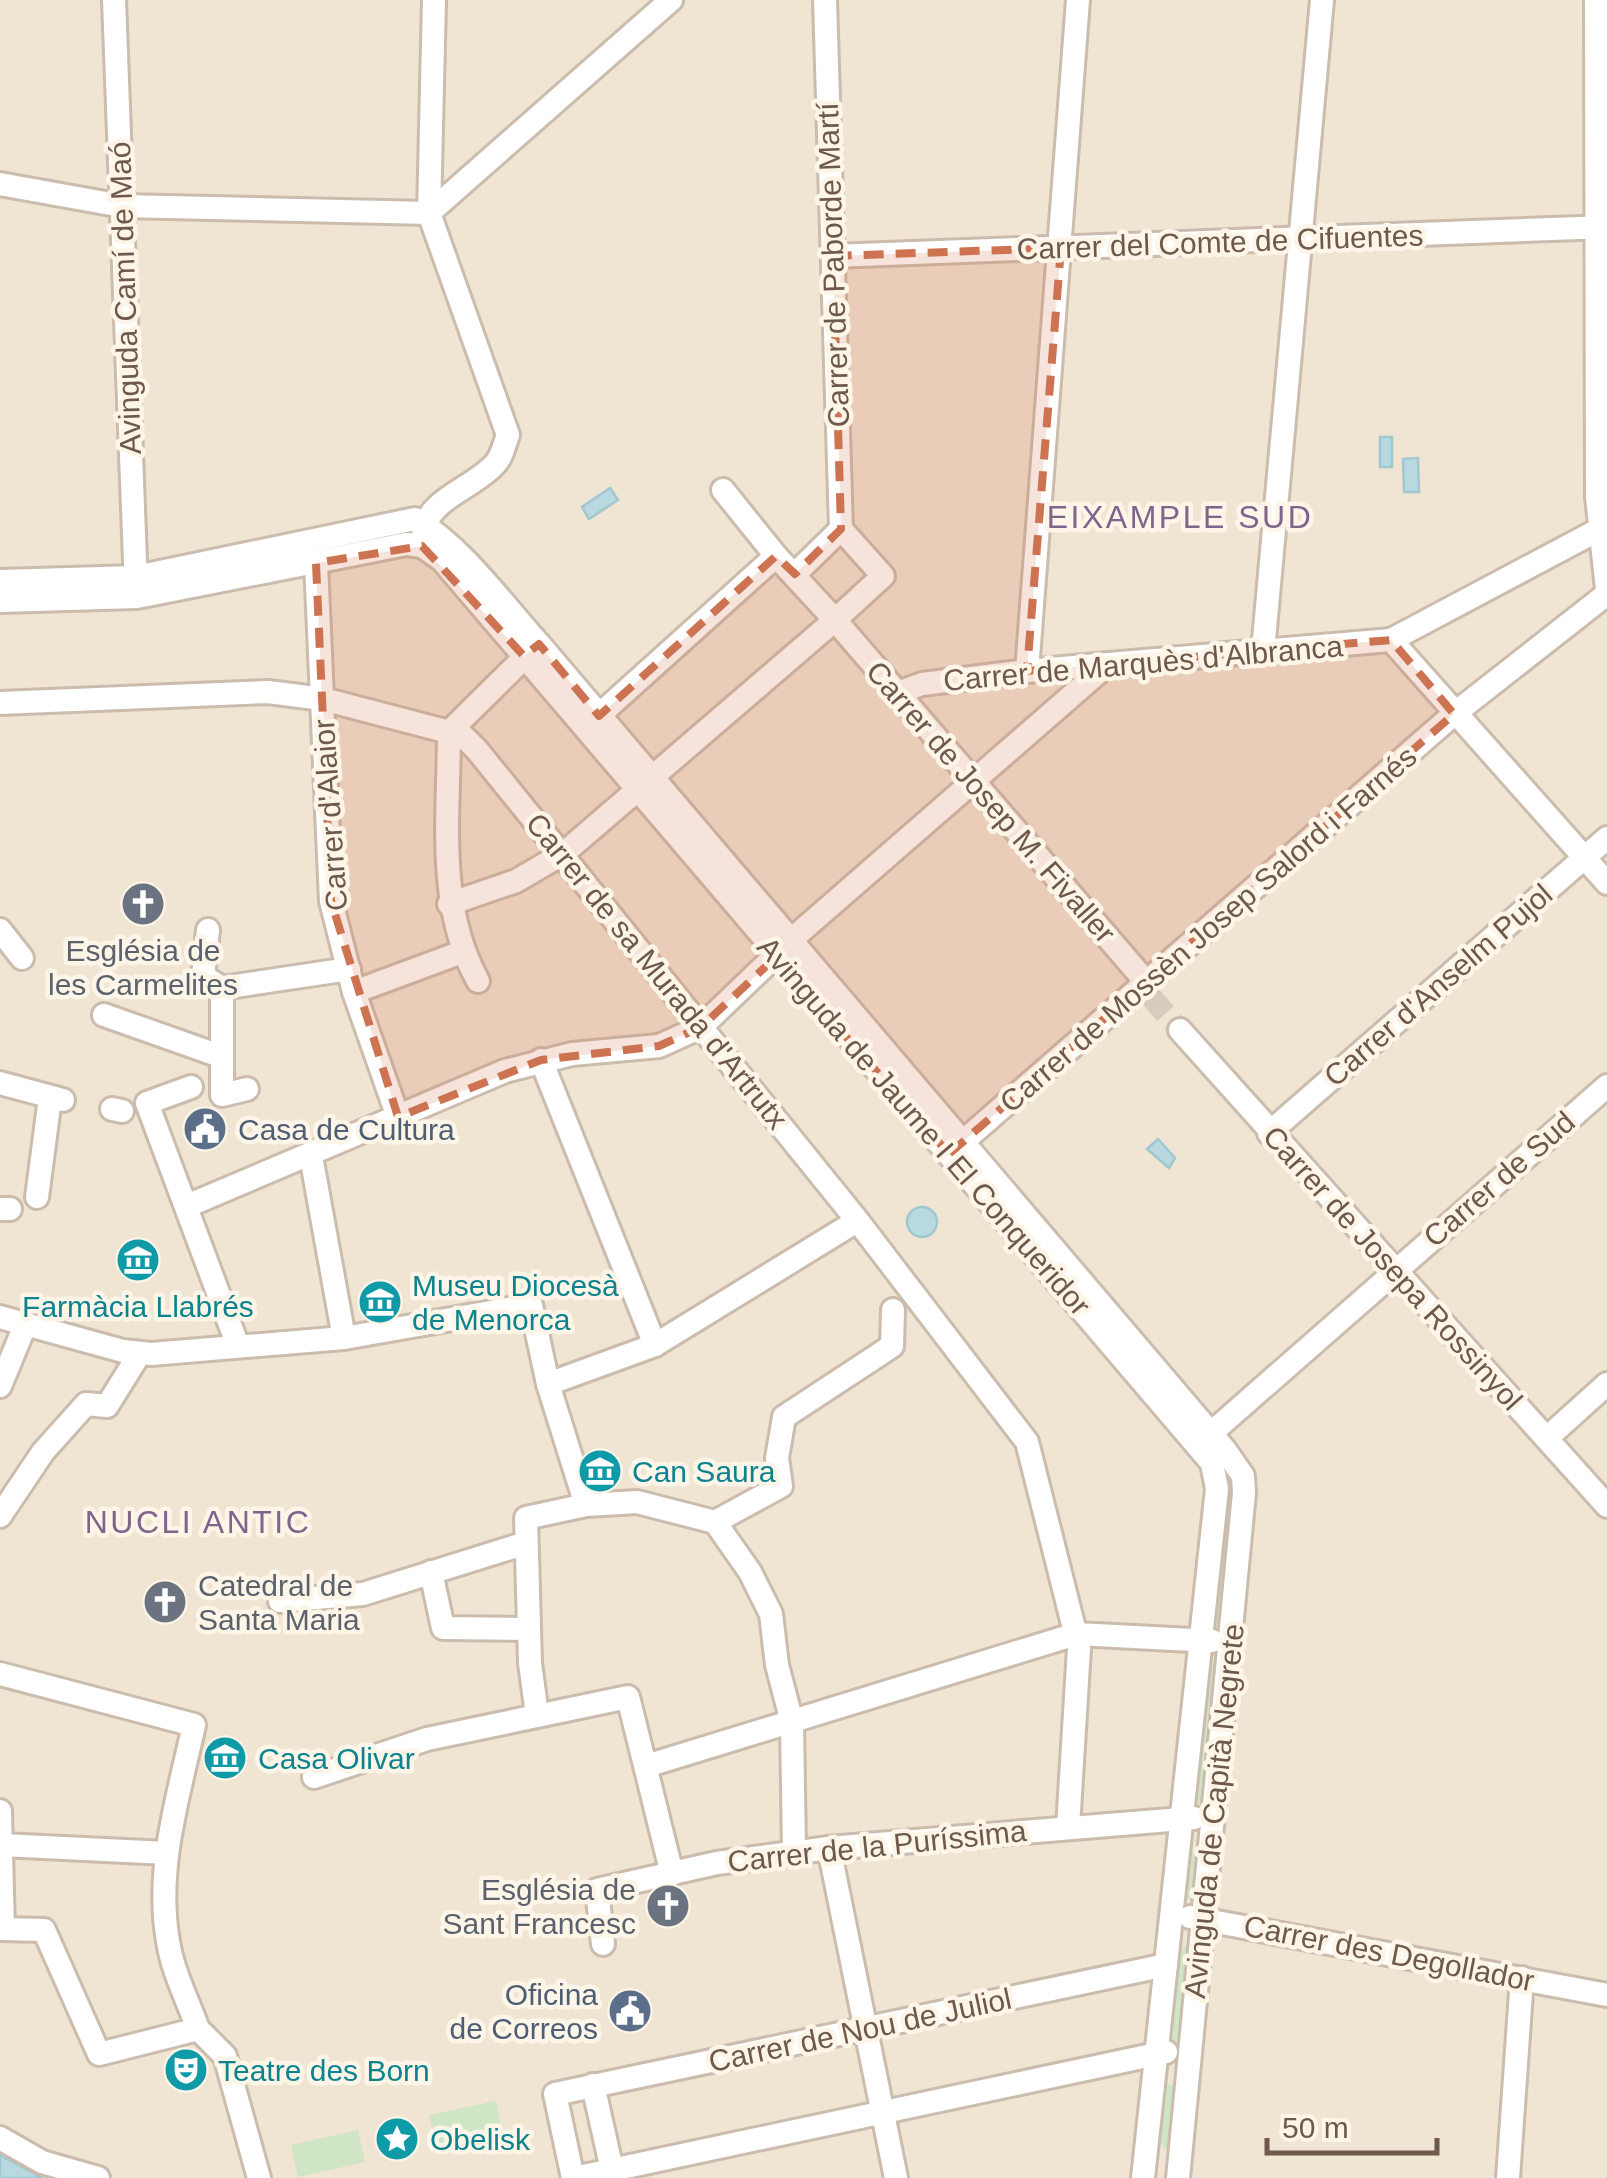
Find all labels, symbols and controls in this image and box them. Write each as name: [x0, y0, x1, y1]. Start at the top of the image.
street label: Carrer de Paborde Martí: [811, 101, 855, 428]
street label: Avinguda Camí de Maó: [103, 141, 147, 455]
street label: Carrer del Comte de Cifuentes: [1016, 218, 1424, 266]
district label: EIXAMPLE SUD: [1047, 499, 1313, 535]
street label: Carrer de Marquès d'Albranca: [942, 629, 1344, 697]
street label: Carrer de Josep M. Fivaller: [860, 655, 1122, 949]
street label: Carrer d'Alaior: [307, 718, 353, 912]
street label: Carrer de Mossèn Josep Salord i Farnés: [993, 739, 1423, 1119]
street label: Carrer de sa Murada d'Artrutx: [520, 807, 794, 1135]
street label: Carrer d'Anselm Pujol: [1317, 877, 1559, 1093]
church icon: Església de les Carmelites: [120, 881, 166, 927]
street label: Avinguda de Jaume I El Conqueridor: [751, 930, 1097, 1322]
place label: Església de les Carmelites: [48, 934, 238, 1001]
street label: Carrer de Sud: [1417, 1105, 1581, 1253]
public building icon: Casa de Cultura: [182, 1106, 228, 1152]
place label: Casa de Cultura: [238, 1113, 455, 1146]
street label: Carrer de Josepa Rossinyol: [1257, 1119, 1529, 1417]
museum icon: Farmàcia Llabrés: [115, 1237, 161, 1283]
place label: Museu Diocesà de Menorca: [412, 1269, 619, 1336]
museum icon: Museu Diocesà de Menorca: [357, 1279, 403, 1325]
place label: Farmàcia Llabrés: [22, 1290, 254, 1323]
museum icon: Can Saura: [577, 1448, 623, 1494]
place label: Can Saura: [632, 1455, 776, 1488]
district label: NUCLI ANTIC: [85, 1504, 311, 1540]
place label: Catedral de Santa Maria: [198, 1569, 360, 1636]
church icon: Catedral de Santa Maria: [142, 1579, 188, 1625]
street label: Avinguda de Capità Negrete: [1178, 1622, 1250, 2000]
museum icon: Casa Olivar: [202, 1735, 248, 1781]
place label: Casa Olivar: [258, 1742, 415, 1775]
street label: Carrer de la Puríssima: [726, 1814, 1028, 1878]
place label: Església de Sant Francesc: [443, 1873, 636, 1940]
church icon: Església de Sant Francesc: [645, 1883, 691, 1929]
street label: Carrer des Degollador: [1241, 1909, 1537, 1997]
place label: Oficina de Correos: [450, 1978, 598, 2045]
street label: Carrer de Nou de Juliol: [706, 1982, 1014, 2078]
public building icon: Oficina de Correos: [607, 1988, 653, 2034]
theatre icon: Teatre des Born: [163, 2047, 209, 2093]
place label: Teatre des Born: [218, 2054, 430, 2087]
scale bar: [1267, 2093, 1437, 2155]
text: 50 m: [1282, 2111, 1349, 2144]
place icon: Obelisk: [374, 2116, 420, 2162]
place label: Obelisk: [430, 2123, 531, 2156]

